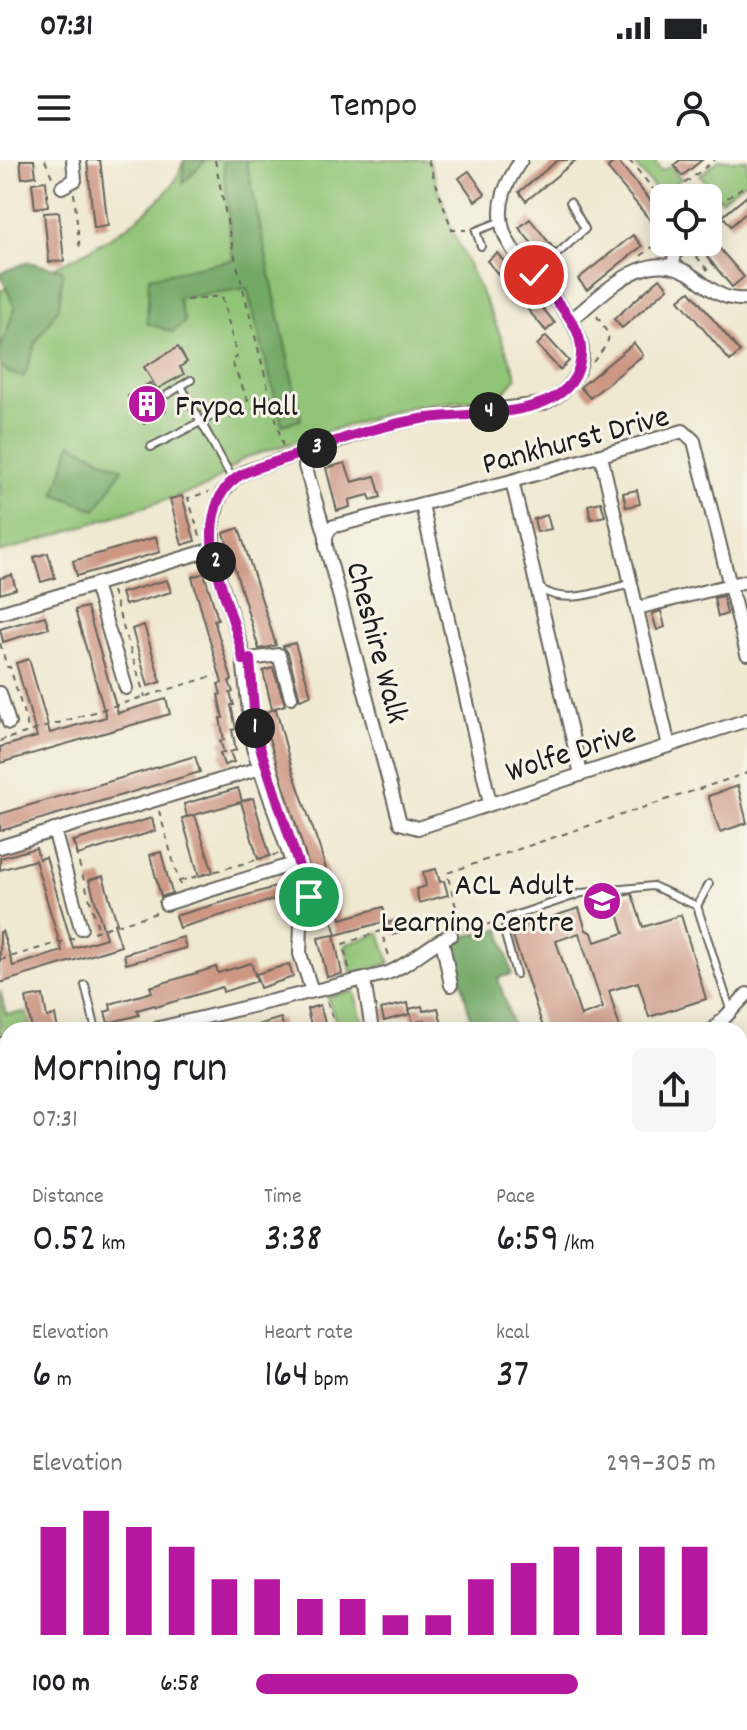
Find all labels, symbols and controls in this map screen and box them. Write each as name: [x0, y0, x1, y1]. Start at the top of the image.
text: 07:31: [40, 7, 93, 50]
text: Tempo: [330, 82, 417, 134]
icon: menu: [32, 86, 76, 130]
icon: person: [671, 86, 715, 130]
map controls: [650, 184, 722, 256]
button: locate: [650, 184, 722, 256]
pin: [500, 241, 568, 309]
icon: check: [512, 253, 556, 297]
building icon: Frypa Hall: [126, 383, 168, 425]
place label: Frypa Hall: [175, 386, 298, 432]
pin: 4: [469, 392, 509, 432]
street label: Pankhurst Drive: [478, 396, 675, 490]
text: 4: [484, 396, 494, 427]
pin: 3: [297, 428, 337, 468]
text: 3: [312, 432, 322, 463]
pin: 2: [196, 542, 236, 582]
text: 2: [211, 546, 221, 577]
street label: Cheshire Walk: [330, 557, 418, 729]
pin: 1: [235, 708, 275, 748]
text: 1: [253, 712, 257, 743]
street label: Wolfe Drive: [500, 712, 643, 797]
pin: [275, 863, 343, 931]
place label: ACL Adult Learning Centre: [381, 865, 574, 948]
icon: arrive: [287, 875, 331, 919]
school or university icon: ACL Adult Learning Centre: [581, 880, 623, 922]
text: Morning run: [32, 1040, 227, 1103]
button: share: [632, 1048, 716, 1132]
text: 07:31: [32, 1102, 78, 1139]
text: Distance: [32, 1182, 104, 1213]
text: Time: [264, 1182, 302, 1213]
text: Pace: [496, 1182, 535, 1213]
text: 0.52: [32, 1213, 96, 1270]
text: 3:38: [264, 1213, 322, 1270]
text: 6:59: [496, 1213, 559, 1270]
text: km: [96, 1229, 126, 1260]
text: /km: [559, 1229, 595, 1260]
text: Elevation: [32, 1318, 109, 1349]
text: Heart rate: [264, 1318, 353, 1349]
text: kcal: [496, 1318, 529, 1349]
text: 6: [32, 1349, 52, 1406]
text: 164: [264, 1349, 309, 1406]
text: 37: [496, 1349, 529, 1406]
text: m: [52, 1365, 72, 1396]
text: bpm: [309, 1365, 349, 1396]
text: Elevation: [32, 1446, 122, 1483]
text: 299–305 m: [606, 1446, 716, 1483]
text: 100 m: [32, 1666, 90, 1703]
text: 6:58: [160, 1666, 200, 1703]

